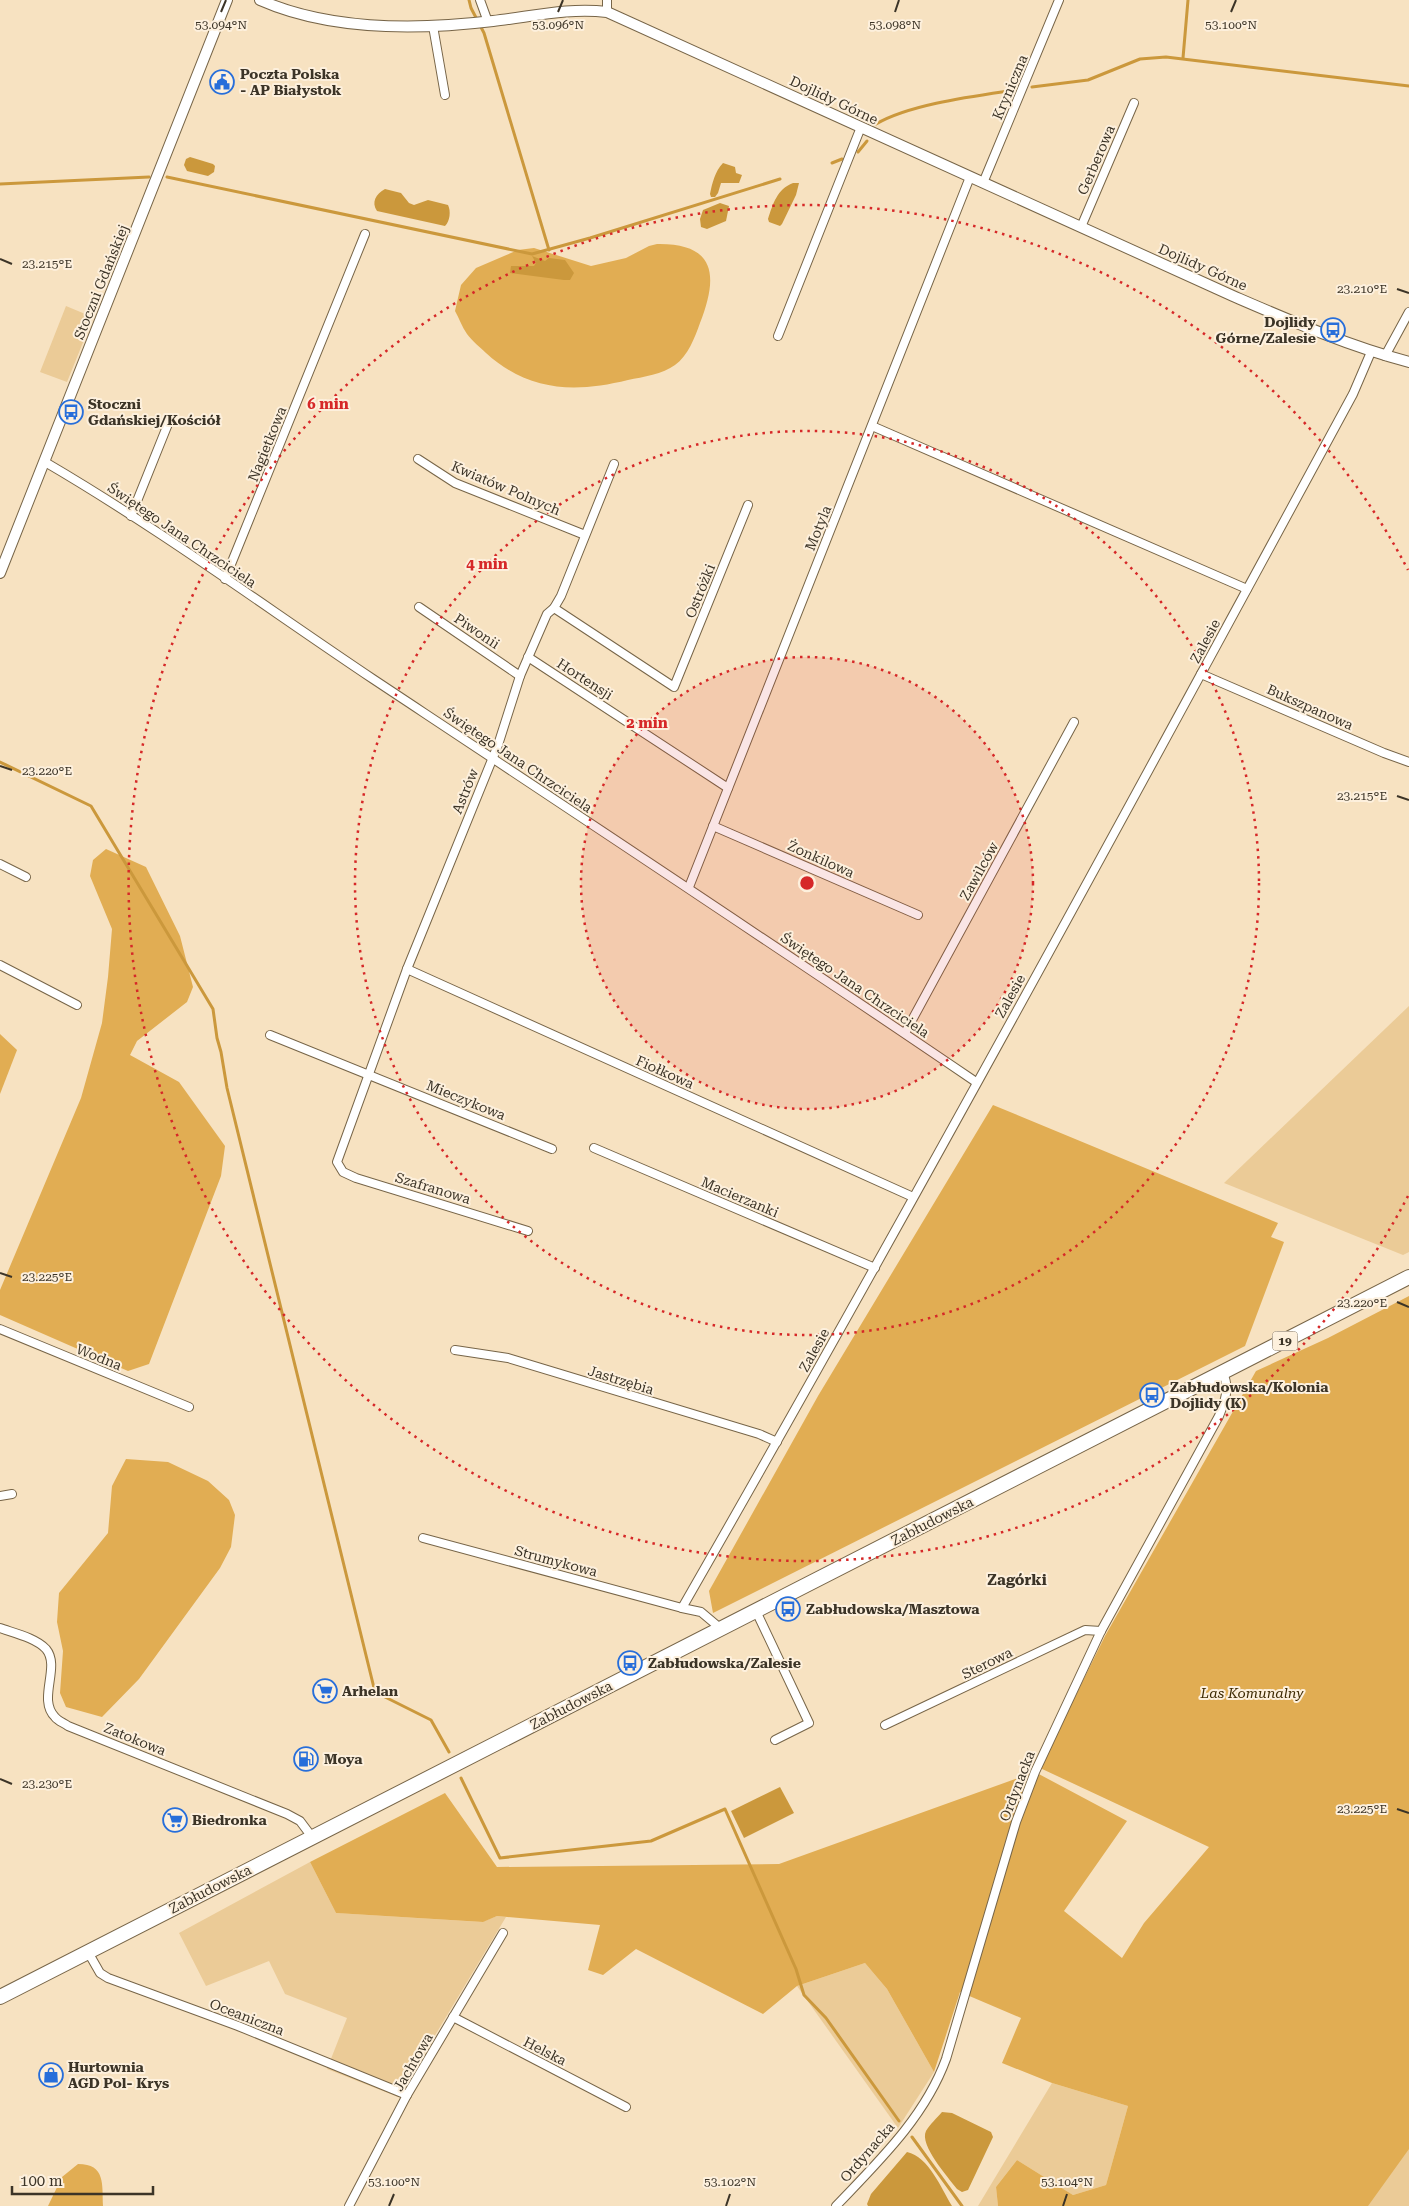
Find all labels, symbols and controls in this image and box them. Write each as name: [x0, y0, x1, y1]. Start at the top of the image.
text: 53.094°N: [195, 18, 247, 32]
text: 53.096°N: [532, 18, 584, 32]
text: 53.098°N: [869, 18, 921, 32]
text: 53.100°N: [1205, 18, 1257, 32]
street label: Kryniczna: [989, 52, 1031, 122]
place label: Poczta Polska - AP Białystok: [240, 66, 342, 98]
public building icon: Poczta Polska - AP Białystok: [209, 69, 235, 95]
street label: Dojlidy Górne: [787, 73, 881, 128]
street label: Gerberowa: [1074, 122, 1118, 197]
street label: Stoczni Gdańskiej: [71, 222, 131, 342]
street label: Dojlidy Górne: [1156, 240, 1250, 294]
text: 23.215°E: [22, 257, 72, 271]
text: 23.210°E: [1337, 282, 1387, 296]
place label: Dojlidy Górne/Zalesie: [1216, 314, 1317, 346]
bus stop icon: Dojlidy Górne/Zalesie: [1320, 317, 1346, 343]
text: 6 min: [307, 395, 349, 413]
place label: Stoczni Gdańskiej/Kościół: [88, 396, 221, 428]
bus stop icon: Stoczni Gdańskiej/Kościół: [58, 399, 84, 425]
street label: Nagietkowa: [245, 404, 289, 484]
street label: Kwiatów Polnych: [449, 458, 563, 518]
street label: Świętego Jana Chrzciciela: [105, 479, 260, 591]
street label: Motyla: [802, 503, 834, 553]
text: 4 min: [466, 555, 508, 573]
street label: Ostróżki: [682, 561, 718, 620]
street label: Piwonii: [451, 610, 503, 652]
street label: Zalesie: [1187, 616, 1223, 666]
street label: Hortensji: [554, 655, 616, 703]
street label: Bukszpanowa: [1264, 681, 1356, 733]
street label: Świętego Jana Chrzciciela: [441, 704, 596, 816]
text: 2 min: [626, 714, 668, 732]
text: 23.220°E: [22, 764, 72, 778]
street label: Astrów: [449, 766, 481, 816]
text: 23.215°E: [1337, 789, 1387, 803]
street label: Żonkilowa: [785, 837, 857, 881]
street label: Zawilców: [956, 839, 1002, 903]
centre of rings: [798, 874, 816, 892]
street label: Świętego Jana Chrzciciela: [778, 929, 933, 1041]
street label: Zalesie: [992, 971, 1029, 1021]
street label: Fiołkowa: [634, 1052, 697, 1092]
street label: Mieczykowa: [424, 1077, 508, 1123]
street label: Szafranowa: [393, 1169, 473, 1207]
street label: Macierzanki: [699, 1173, 782, 1221]
text: 23.225°E: [22, 1270, 72, 1284]
text: 23.220°E: [1337, 1296, 1387, 1310]
street label: Zalesie: [796, 1325, 833, 1375]
road number: 19: [1272, 1332, 1298, 1350]
street label: Wodna: [74, 1341, 125, 1374]
street label: Jastrzębia: [586, 1362, 656, 1398]
place label: Zabłudowska/Kolonia Dojlidy (K): [1170, 1379, 1329, 1411]
bus stop icon: Zabłudowska/Kolonia Dojlidy (K): [1139, 1382, 1165, 1408]
street label: Zabłudowska: [888, 1493, 976, 1549]
street label: Strumykowa: [513, 1542, 600, 1580]
district label: Zagórki: [987, 1571, 1047, 1589]
bus stop icon: Zabłudowska/Masztowa: [775, 1596, 801, 1622]
place label: Zabłudowska/Masztowa: [806, 1601, 980, 1617]
street label: Sterowa: [959, 1644, 1015, 1682]
bus stop icon: Zabłudowska/Zalesie: [617, 1650, 643, 1676]
place label: Zabłudowska/Zalesie: [648, 1655, 801, 1671]
street label: Zabłudowska: [527, 1677, 615, 1733]
supermarket icon: Arhelan: [312, 1678, 338, 1704]
place label: Arhelan: [342, 1683, 399, 1699]
park label: Las Komunalny: [1199, 1685, 1304, 1701]
street label: Zatokowa: [102, 1719, 169, 1759]
fuel station icon: Moya: [293, 1746, 319, 1772]
street label: Ordynacka: [996, 1748, 1038, 1824]
place label: Moya: [324, 1751, 363, 1767]
text: 23.230°E: [22, 1777, 72, 1791]
text: 23.225°E: [1337, 1802, 1387, 1816]
supermarket icon: Biedronka: [162, 1807, 188, 1833]
place label: Biedronka: [192, 1812, 267, 1828]
street label: Zabłudowska: [166, 1861, 254, 1917]
street label: Oceaniczna: [207, 1995, 287, 2039]
street label: Jachtowa: [390, 2030, 436, 2094]
street label: Helska: [521, 2033, 569, 2069]
place label: Hurtownia AGD Pol- Krys: [68, 2059, 169, 2091]
shop icon: Hurtownia AGD Pol- Krys: [38, 2062, 64, 2088]
street label: Ordynacka: [837, 2118, 898, 2185]
scale bar: [12, 2164, 154, 2196]
text: 100 m: [20, 2172, 63, 2190]
text: 53.100°N: [368, 2175, 420, 2189]
text: 53.102°N: [704, 2175, 756, 2189]
text: 53.104°N: [1041, 2175, 1093, 2189]

